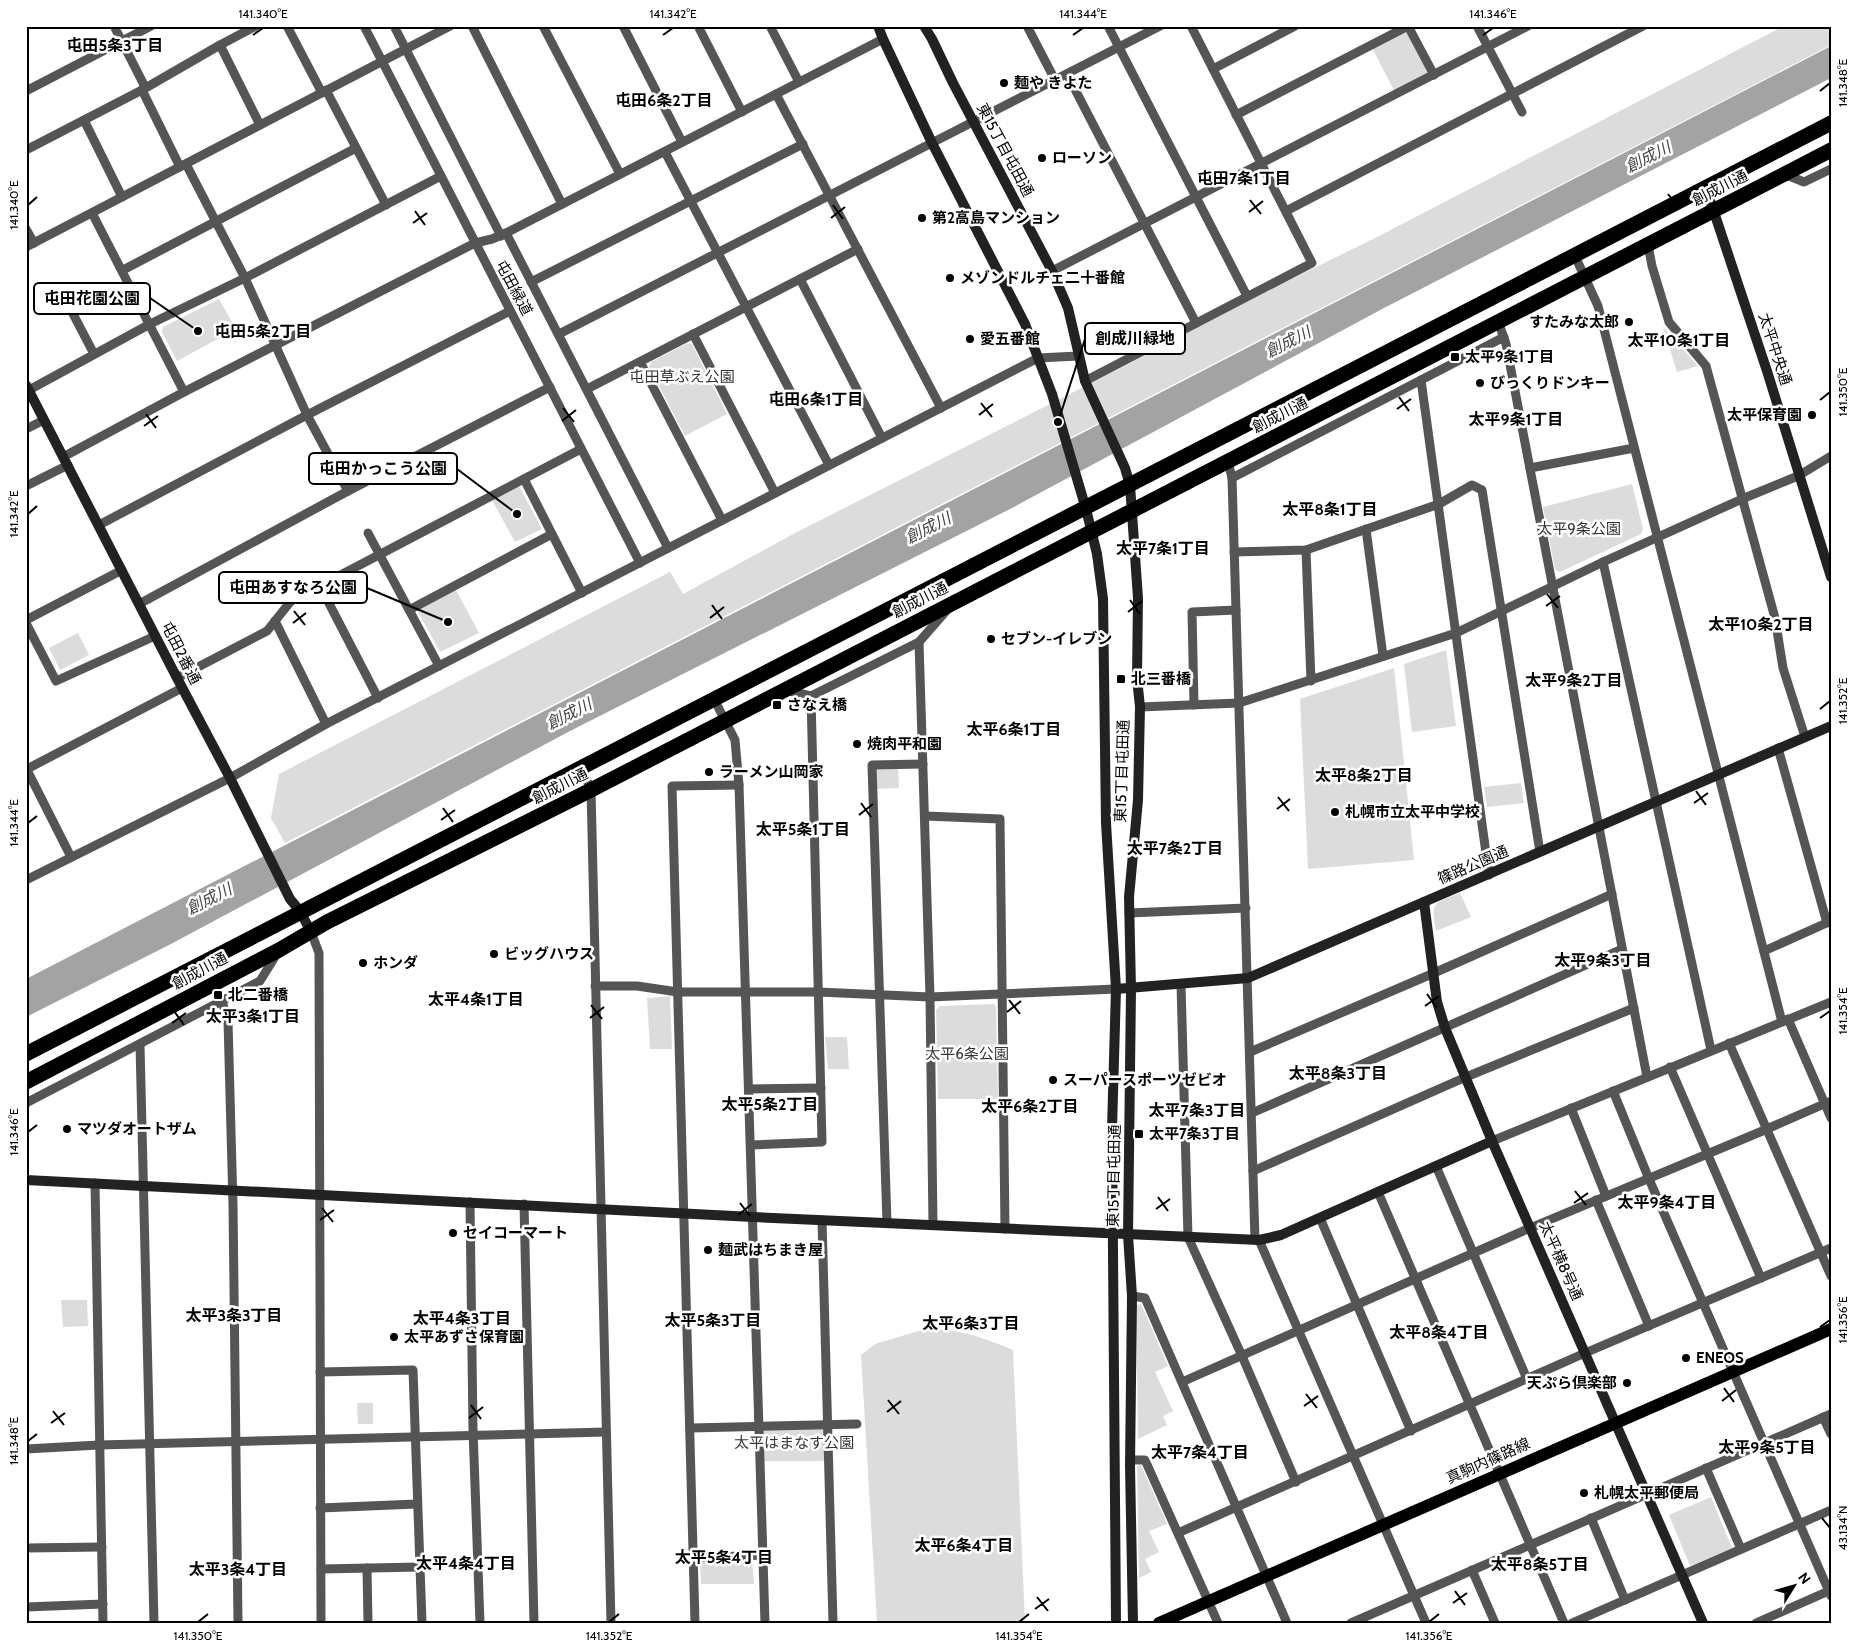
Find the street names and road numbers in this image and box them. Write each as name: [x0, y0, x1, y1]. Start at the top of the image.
street label: 東15丁目屯田通: [973, 100, 1037, 200]
street label: 創成川通: [1689, 166, 1751, 210]
street label: 屯田緑道: [492, 257, 536, 319]
street label: 太平中央通: [1755, 311, 1795, 387]
street label: 創成川通: [1249, 393, 1311, 437]
street label: 創成川通: [889, 578, 951, 622]
street label: 屯田2番通: [158, 619, 204, 687]
street label: 東15丁目屯田通: [1111, 719, 1133, 823]
street label: 創成川通: [529, 764, 591, 808]
street label: 篠路公園通: [1435, 842, 1511, 888]
street label: 創成川通: [169, 949, 231, 993]
street label: 東15丁目屯田通: [1104, 1124, 1124, 1228]
street label: 太平横8号通: [1536, 1219, 1586, 1303]
street label: 真駒内篠路線: [1443, 1434, 1533, 1488]

